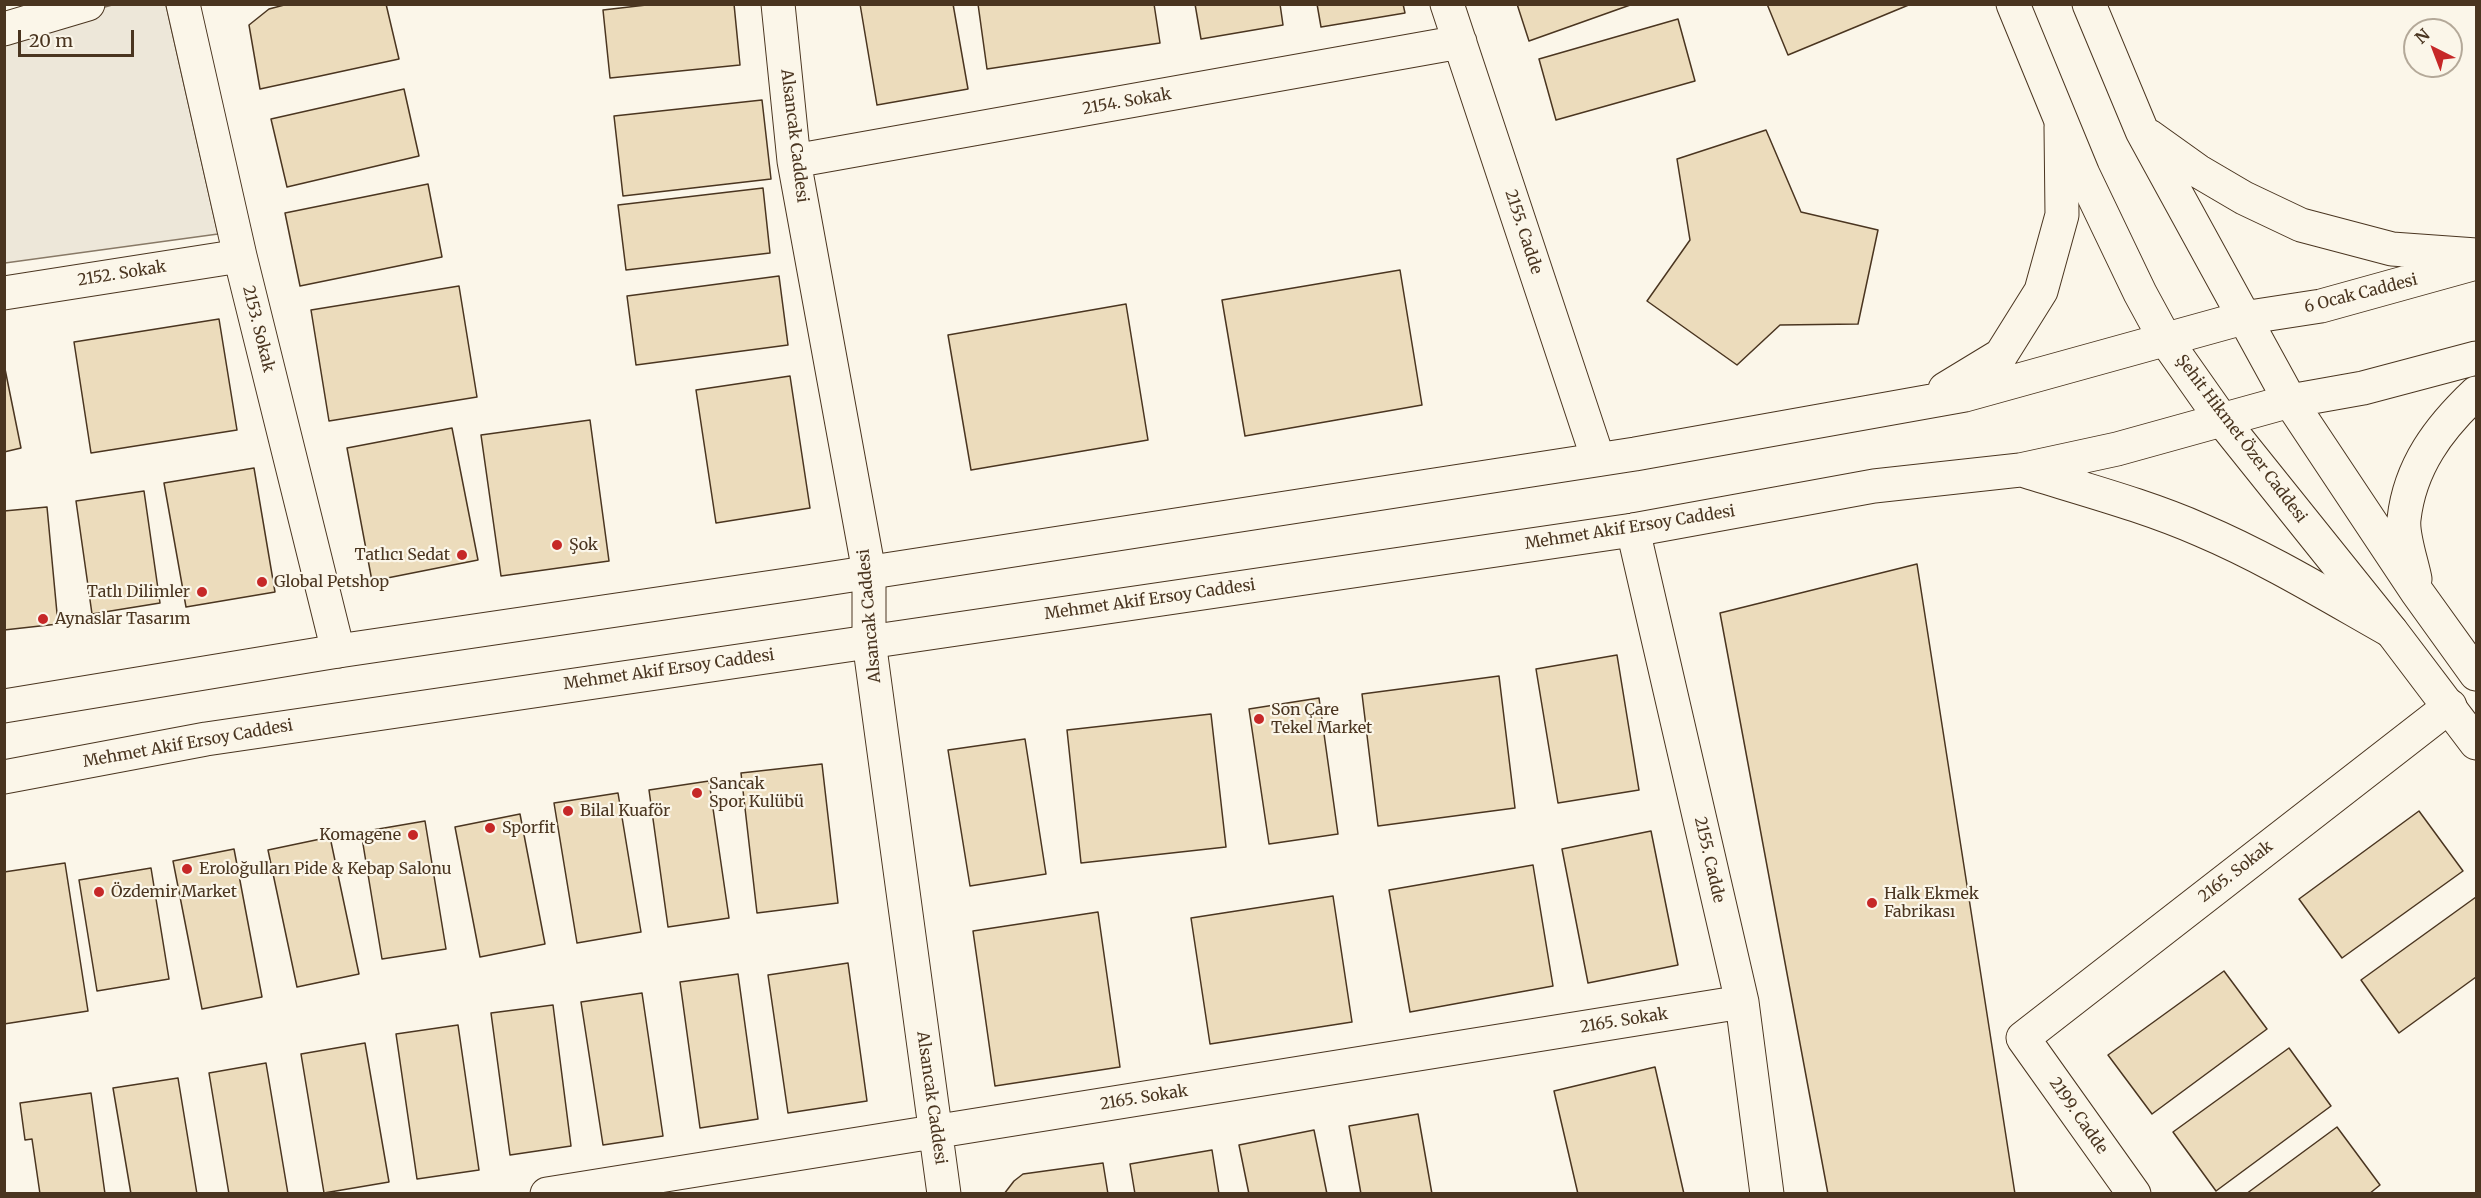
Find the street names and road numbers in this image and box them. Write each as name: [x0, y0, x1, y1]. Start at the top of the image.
street label: Alsancak Caddesi: [776, 68, 812, 204]
street label: 2154. Sokak: [1081, 85, 1173, 119]
street label: 2155. Cadde: [1500, 187, 1546, 277]
street label: 2152. Sokak: [76, 258, 168, 290]
street label: 6 Ocak Caddesi: [2302, 271, 2420, 317]
street label: 2153. Sokak: [238, 284, 278, 374]
street label: Şehit Hikmet Özer Caddesi: [2172, 351, 2310, 527]
street label: Mehmet Akif Ersoy Caddesi: [1523, 502, 1737, 554]
street label: Alsancak Caddesi: [855, 548, 885, 684]
street label: Mehmet Akif Ersoy Caddesi: [1043, 576, 1257, 624]
street label: Mehmet Akif Ersoy Caddesi: [562, 646, 776, 694]
street label: Mehmet Akif Ersoy Caddesi: [82, 716, 294, 772]
street label: 2155. Cadde: [1690, 815, 1728, 905]
street label: 2165. Sokak: [2195, 837, 2277, 907]
street label: 2165. Sokak: [1579, 1005, 1669, 1037]
street label: Alsancak Caddesi: [912, 1030, 950, 1166]
street label: 2199. Cadde: [2045, 1074, 2111, 1158]
street label: 2165. Sokak: [1099, 1082, 1189, 1114]

